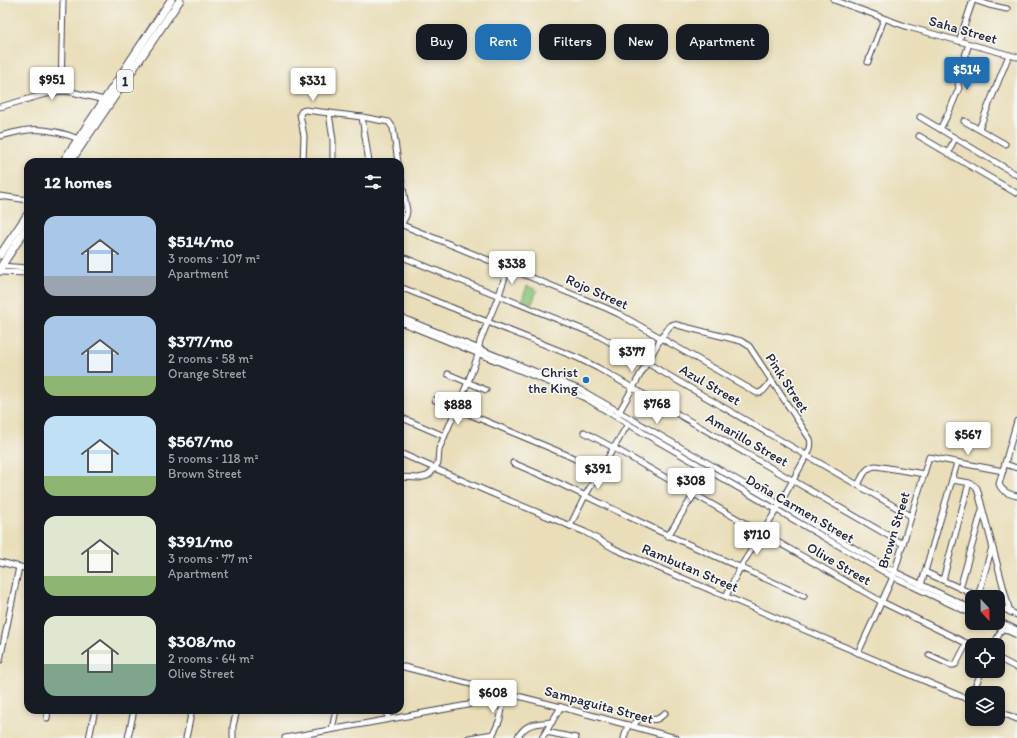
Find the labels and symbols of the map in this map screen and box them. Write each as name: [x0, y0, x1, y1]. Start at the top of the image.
street label: Saha Street: [927, 12, 999, 48]
pin: $514: [943, 57, 991, 91]
pin: $951: [28, 67, 76, 101]
pin: $331: [289, 68, 337, 102]
road number: 1: [117, 70, 133, 92]
pin: $338: [488, 251, 536, 285]
street label: Rojo Street: [563, 271, 631, 313]
pin: $377: [608, 339, 656, 373]
street label: Pink Street: [762, 350, 812, 416]
street label: Azul Street: [676, 361, 744, 409]
place label: Christ the King: [528, 364, 579, 397]
marker: Christ the King: [581, 375, 591, 385]
pin: $768: [633, 391, 681, 425]
pin: $888: [434, 392, 482, 426]
street label: Amarillo Street: [703, 410, 791, 470]
pin: $567: [944, 422, 992, 456]
pin: $391: [574, 456, 622, 490]
pin: $308: [667, 468, 715, 502]
street label: Doña Carmen Street: [743, 471, 857, 547]
street label: Brown Street: [874, 490, 914, 570]
pin: $710: [733, 522, 781, 556]
street label: Olive Street: [804, 539, 874, 589]
street label: Rambutan Street: [639, 540, 741, 596]
north arrow: [965, 590, 1005, 630]
pin: $608: [469, 680, 517, 714]
street label: Sampaguita Street: [543, 682, 655, 728]

